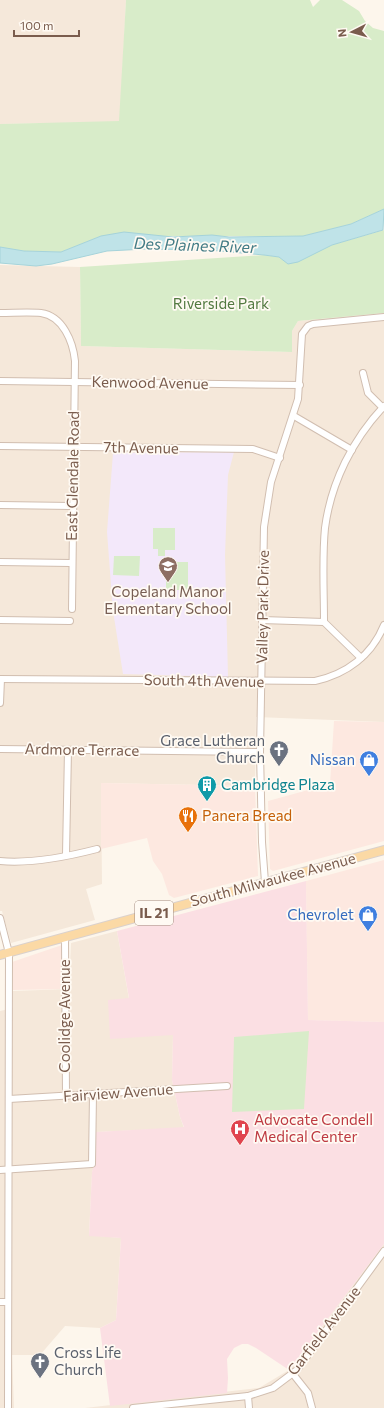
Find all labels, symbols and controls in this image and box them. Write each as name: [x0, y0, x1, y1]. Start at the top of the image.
scale bar: [14, 12, 79, 38]
north arrow: [332, 12, 372, 52]
text: 100 m: [20, 18, 54, 32]
text: N: [335, 28, 348, 38]
water label: Des Plaines River: [133, 233, 257, 256]
park label: Riverside Park: [173, 294, 269, 312]
street label: Kenwood Avenue: [91, 372, 209, 392]
street label: East Glendale Road: [62, 411, 82, 541]
street label: 7th Avenue: [103, 437, 179, 457]
street label: Valley Park Drive: [252, 550, 272, 664]
school or university icon: Copeland Manor Elementary School: [157, 555, 179, 583]
place label: Copeland Manor Elementary School: [104, 582, 232, 617]
street label: South 4th Avenue: [144, 670, 264, 690]
place label: Grace Lutheran Church: [160, 731, 265, 766]
street label: Ardmore Terrace: [25, 739, 140, 759]
church icon: Grace Lutheran Church: [268, 739, 290, 767]
shop icon: Nissan: [358, 749, 380, 777]
place label: Nissan: [310, 750, 355, 768]
building icon: Cambridge Plaza: [196, 774, 218, 802]
place label: Cambridge Plaza: [221, 775, 335, 793]
restaurant icon: Panera Bread: [177, 805, 199, 833]
place label: Panera Bread: [202, 806, 292, 824]
street label: South Milwaukee Avenue: [188, 848, 357, 910]
road number: IL 21: [135, 901, 173, 925]
shop icon: Chevrolet: [357, 904, 379, 932]
place label: Chevrolet: [287, 905, 354, 923]
street label: Coolidge Avenue: [55, 959, 73, 1073]
street label: Fairview Avenue: [62, 1079, 174, 1105]
place label: Advocate Condell Medical Center: [254, 1110, 373, 1145]
hospital icon: Advocate Condell Medical Center: [229, 1118, 251, 1146]
street label: Garfield Avenue: [283, 1282, 364, 1378]
place label: Cross Life Church: [54, 1343, 121, 1378]
church icon: Cross Life Church: [29, 1351, 51, 1379]

